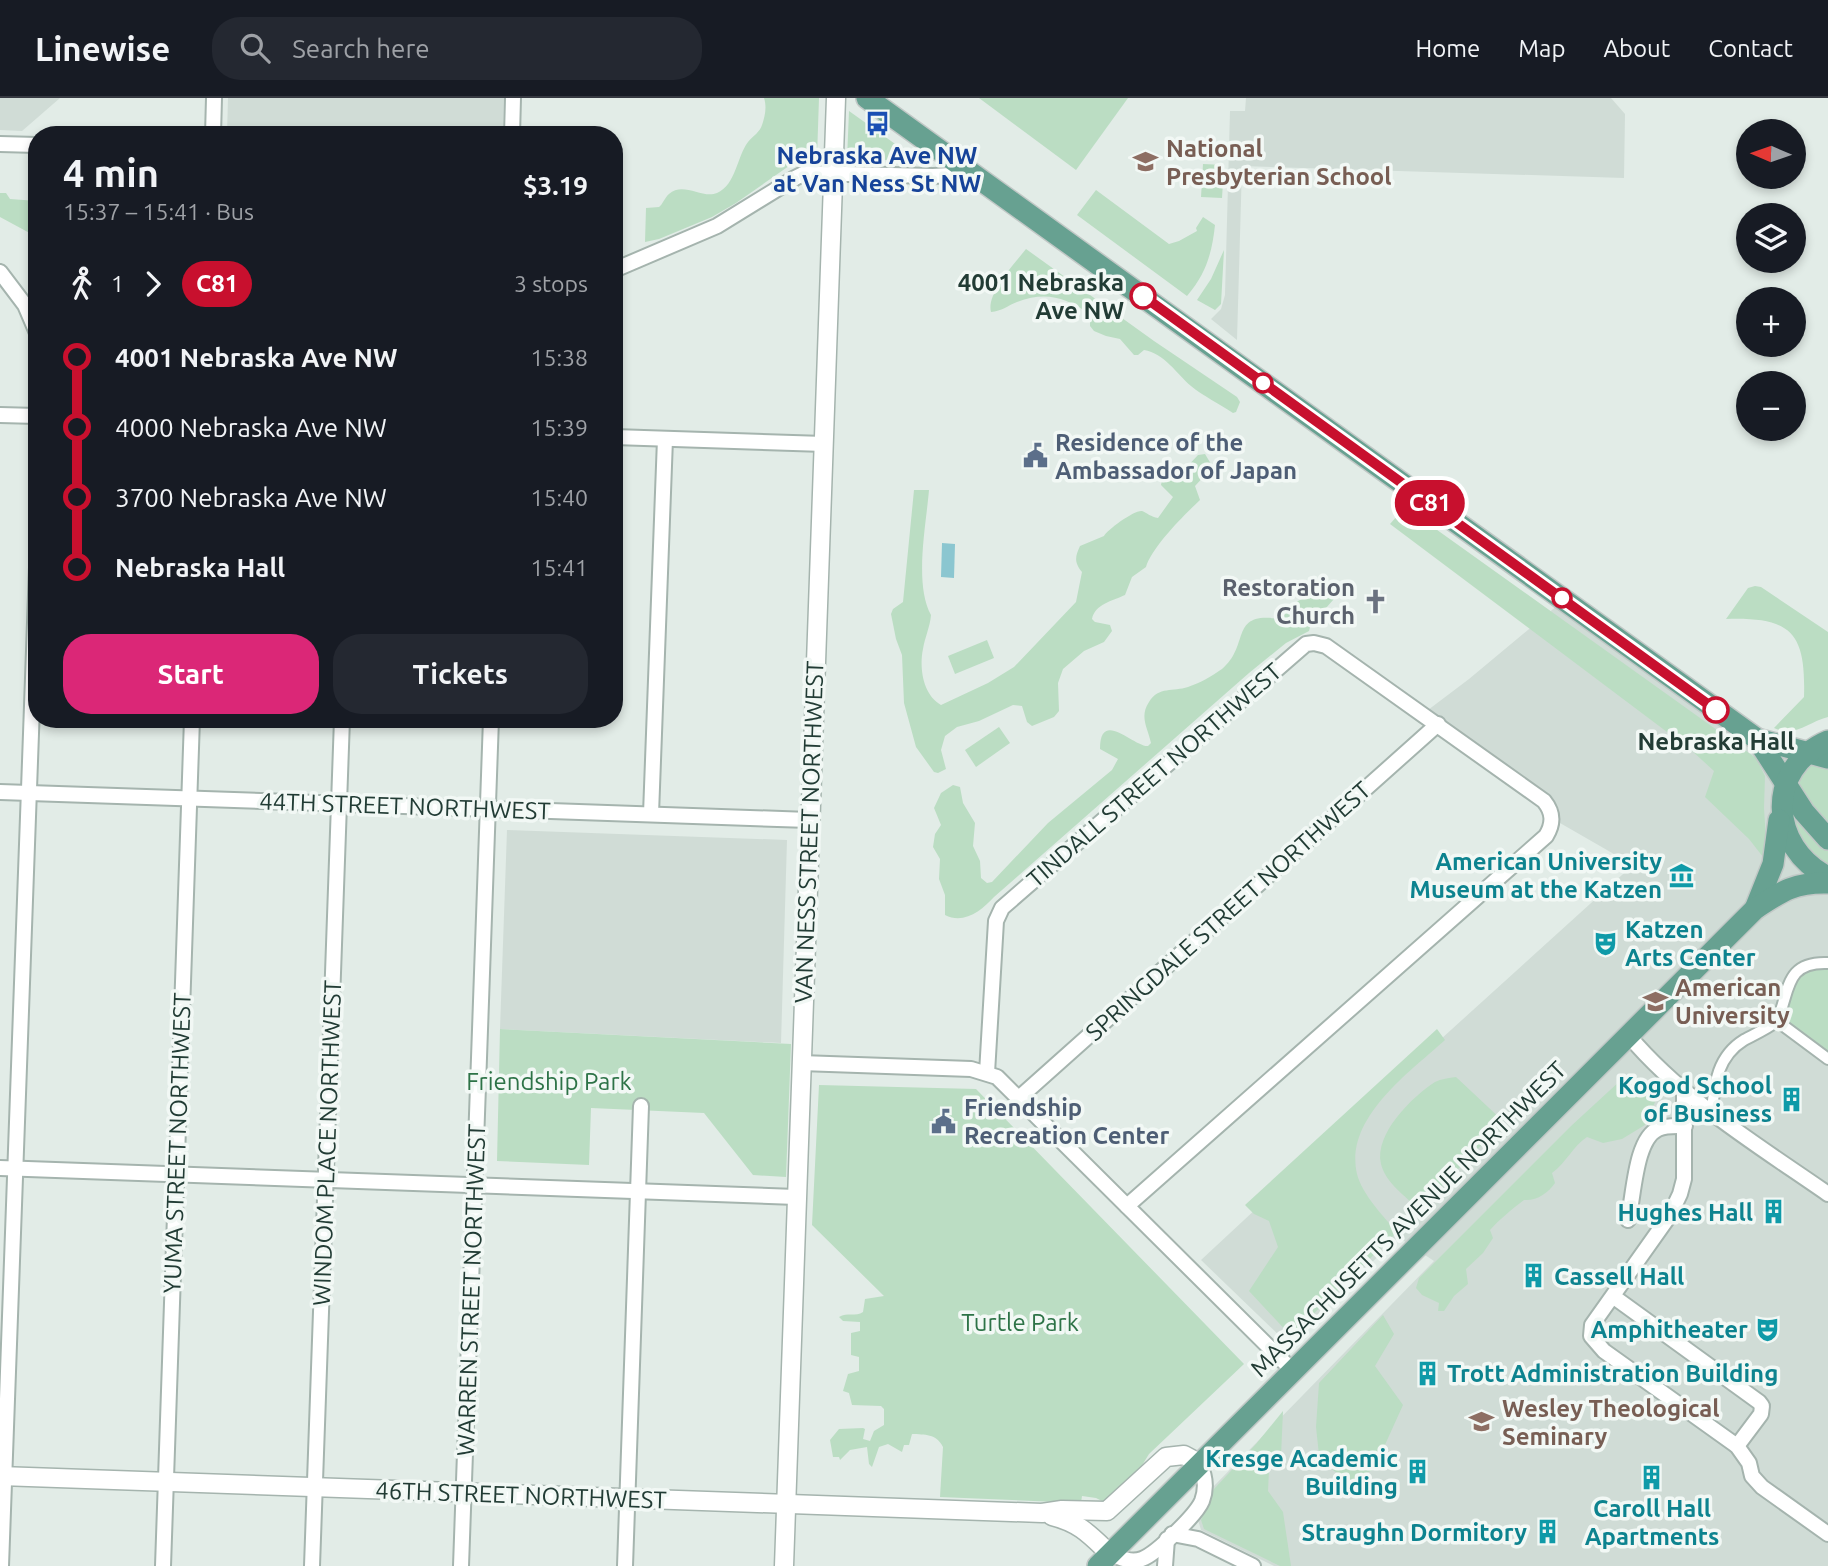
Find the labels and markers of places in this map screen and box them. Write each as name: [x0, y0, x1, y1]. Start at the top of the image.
bus stop icon: Nebraska Ave NW at Van Ness St NW: [863, 110, 891, 138]
place label: National Presbyterian School: [1166, 135, 1392, 190]
place label: Nebraska Ave NW at Van Ness St NW: [773, 142, 981, 197]
school or university icon: National Presbyterian School: [1132, 148, 1160, 176]
place label: 4001 Nebraska Ave NW: [958, 269, 1124, 324]
marker: 4001 Nebraska Ave NW: [1130, 283, 1156, 309]
unlabelled marker: [1253, 373, 1273, 393]
place label: Residence of the Ambassador of Japan: [1055, 429, 1297, 484]
public building icon: Residence of the Ambassador of Japan: [1021, 442, 1049, 470]
place label: Restoration Church: [1222, 574, 1355, 629]
church icon: Restoration Church: [1361, 587, 1389, 615]
unlabelled marker: [1552, 588, 1572, 608]
marker: Nebraska Hall: [1703, 697, 1729, 723]
place label: Nebraska Hall: [1637, 728, 1795, 755]
place label: American University Museum at the Katzen: [1410, 848, 1662, 903]
museum icon: American University Museum at the Katzen: [1668, 861, 1696, 889]
place label: Katzen Arts Center: [1625, 916, 1756, 971]
theatre icon: Katzen Arts Center: [1591, 929, 1619, 957]
place label: American University: [1675, 974, 1790, 1029]
school or university icon: American University: [1641, 987, 1669, 1015]
place label: Kogod School of Business: [1618, 1072, 1772, 1127]
building icon: Kogod School of Business: [1778, 1085, 1806, 1113]
place label: Friendship Recreation Center: [964, 1094, 1169, 1149]
public building icon: Friendship Recreation Center: [930, 1107, 958, 1135]
building icon: Hughes Hall: [1759, 1198, 1787, 1226]
place label: Hughes Hall: [1618, 1199, 1753, 1226]
building icon: Cassell Hall: [1520, 1262, 1548, 1290]
place label: Cassell Hall: [1554, 1263, 1684, 1290]
theatre icon: Amphitheater: [1754, 1315, 1782, 1343]
place label: Amphitheater: [1590, 1316, 1748, 1343]
building icon: Trott Administration Building: [1413, 1359, 1441, 1387]
place label: Trott Administration Building: [1447, 1360, 1778, 1387]
place label: Wesley Theological Seminary: [1502, 1395, 1719, 1450]
school or university icon: Wesley Theological Seminary: [1468, 1408, 1496, 1436]
place label: Kresge Academic Building: [1205, 1445, 1398, 1500]
building icon: Kresge Academic Building: [1404, 1458, 1432, 1486]
building icon: Caroll Hall Apartments: [1638, 1463, 1666, 1491]
place label: Caroll Hall Apartments: [1585, 1495, 1719, 1550]
building icon: Straughn Dormitory: [1533, 1518, 1561, 1546]
place label: Straughn Dormitory: [1301, 1519, 1527, 1546]

